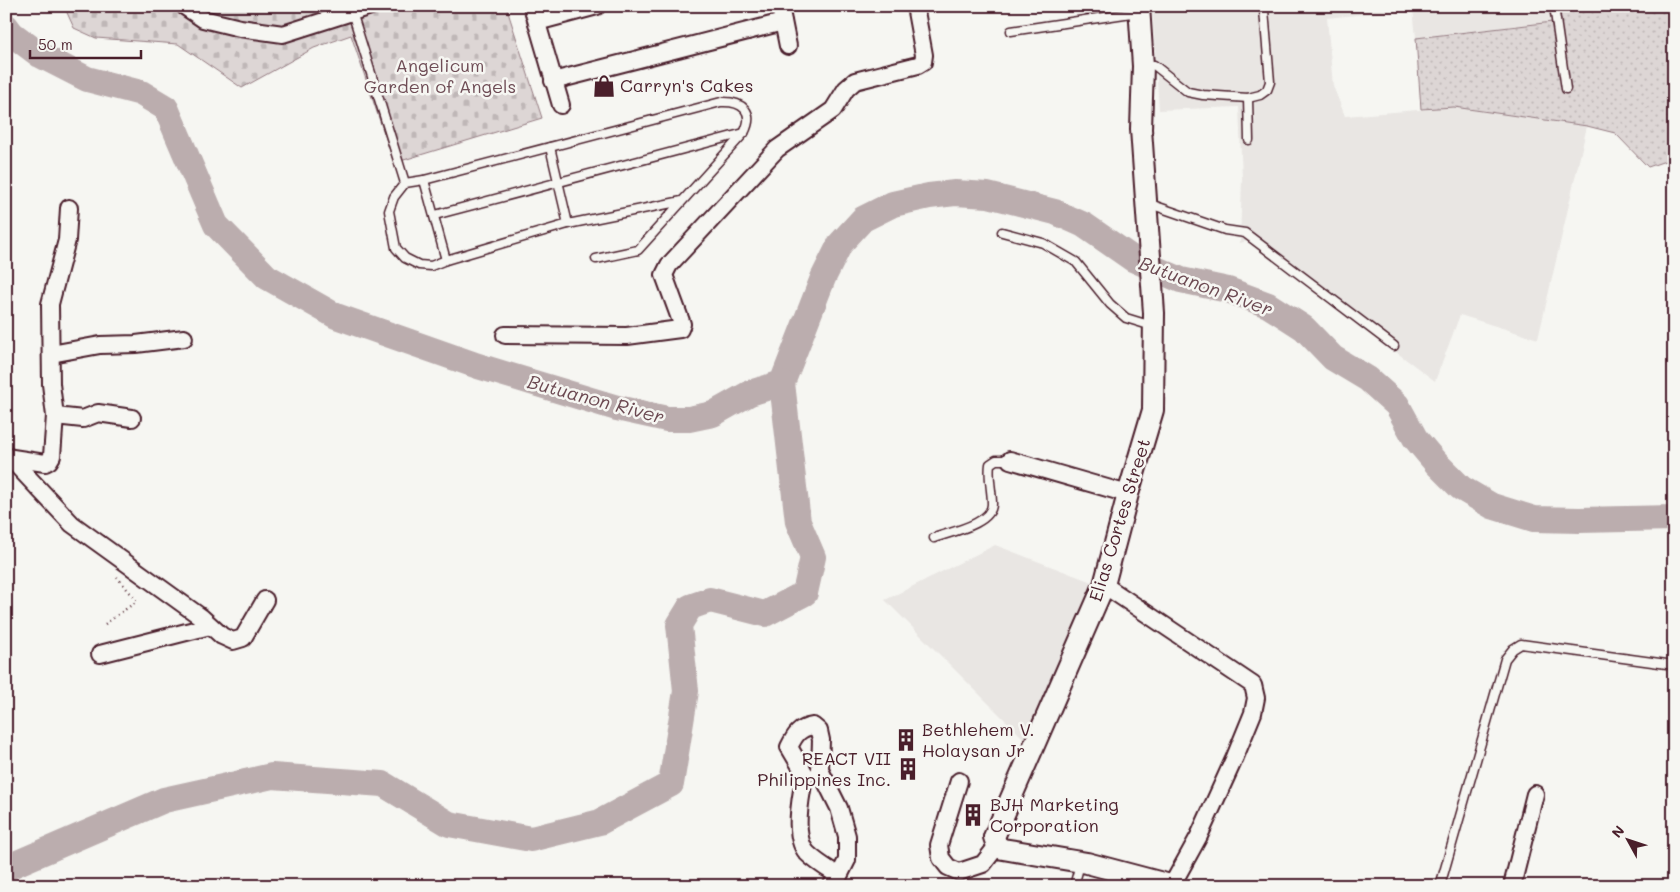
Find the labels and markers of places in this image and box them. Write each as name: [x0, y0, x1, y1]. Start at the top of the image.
shop icon: Carryn's Cakes: [591, 73, 617, 99]
place label: Carryn's Cakes: [620, 73, 754, 97]
place label: Bethlehem V. Holaysan Jr: [922, 717, 1035, 762]
building icon: Bethlehem V. Holaysan Jr: [893, 727, 919, 753]
place label: REACT VII Philippines Inc.: [757, 746, 891, 791]
building icon: REACT VII Philippines Inc.: [895, 756, 921, 782]
place label: BJH Marketing Corporation: [990, 792, 1119, 837]
building icon: BJH Marketing Corporation: [960, 802, 986, 828]

